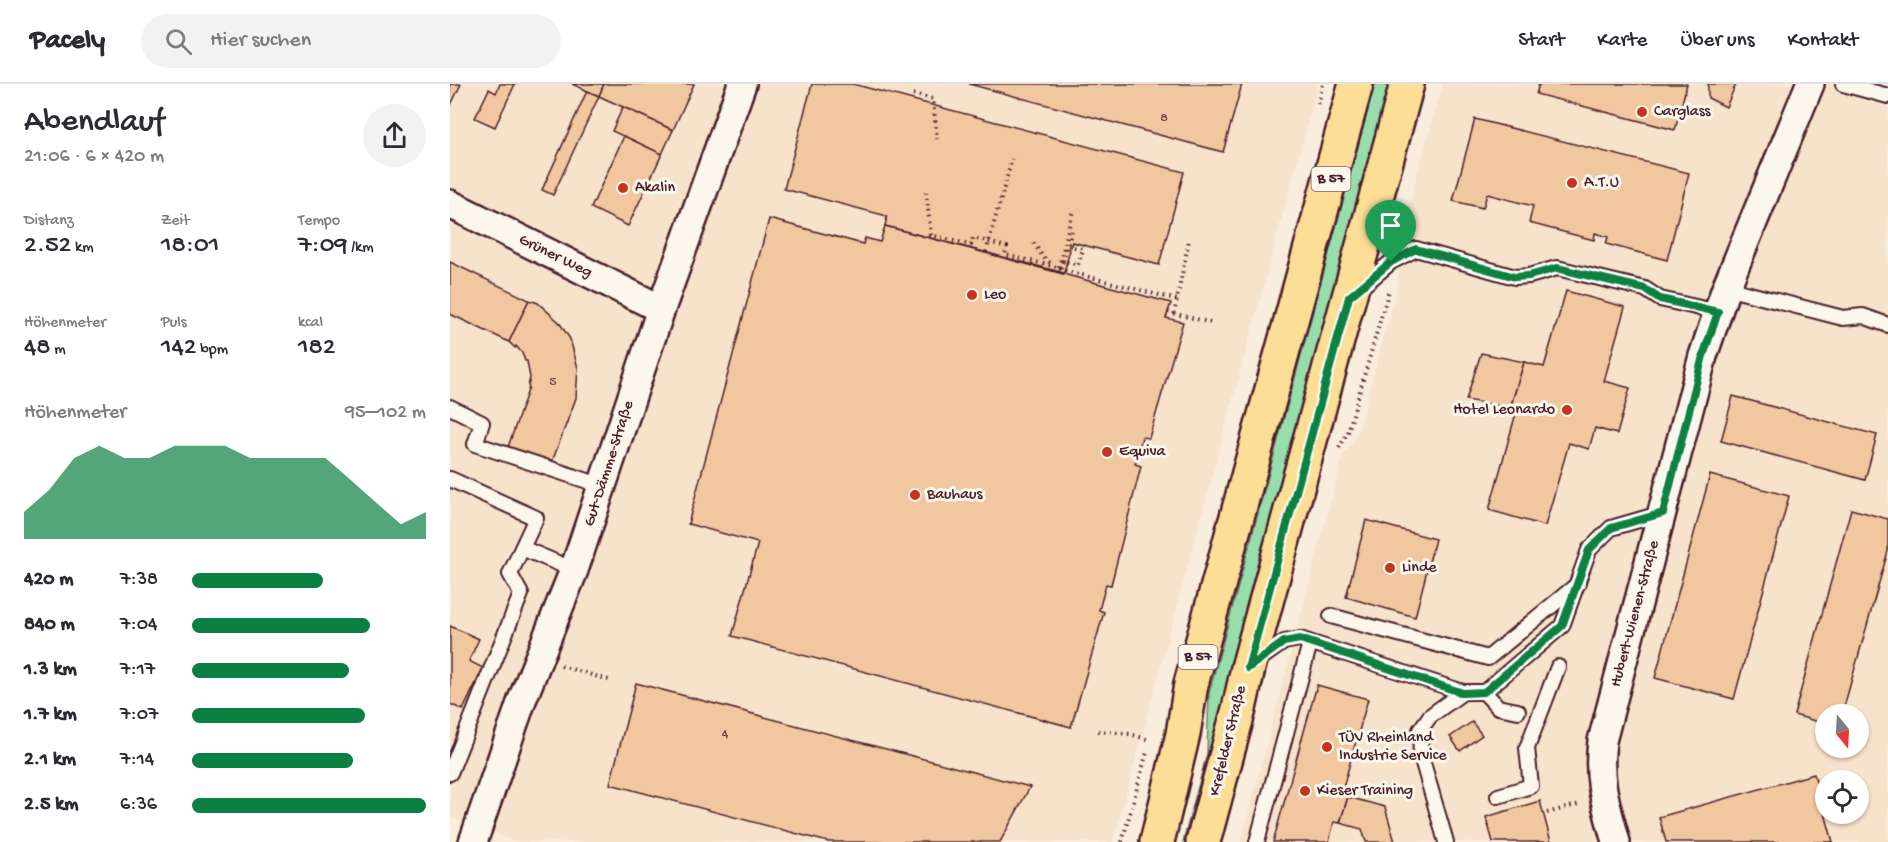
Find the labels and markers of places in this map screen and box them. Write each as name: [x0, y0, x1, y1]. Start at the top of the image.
place label: Carglass: [1654, 103, 1712, 122]
marker: Carglass: [1635, 105, 1649, 119]
place label: A.T.U: [1584, 174, 1619, 193]
marker: A.T.U: [1565, 176, 1579, 190]
place label: Akalin: [635, 179, 675, 198]
marker: Akalin: [616, 181, 630, 195]
pin: [1365, 200, 1416, 262]
place label: Leo: [984, 286, 1006, 305]
marker: Leo: [965, 288, 979, 302]
place label: Hotel Leonardo: [1453, 401, 1555, 420]
marker: Hotel Leonardo: [1560, 403, 1574, 417]
place label: Equiva: [1119, 443, 1167, 462]
marker: Equiva: [1100, 445, 1114, 459]
place label: Bauhaus: [926, 486, 984, 505]
marker: Bauhaus: [908, 488, 922, 502]
place label: Linde: [1402, 559, 1437, 578]
marker: Linde: [1383, 561, 1397, 575]
place label: TÜV Rheinland Industrie Service: [1338, 729, 1447, 766]
marker: TÜV Rheinland Industrie Service: [1320, 740, 1334, 754]
place label: Kieser Training: [1317, 782, 1413, 801]
marker: Kieser Training: [1298, 784, 1312, 798]

